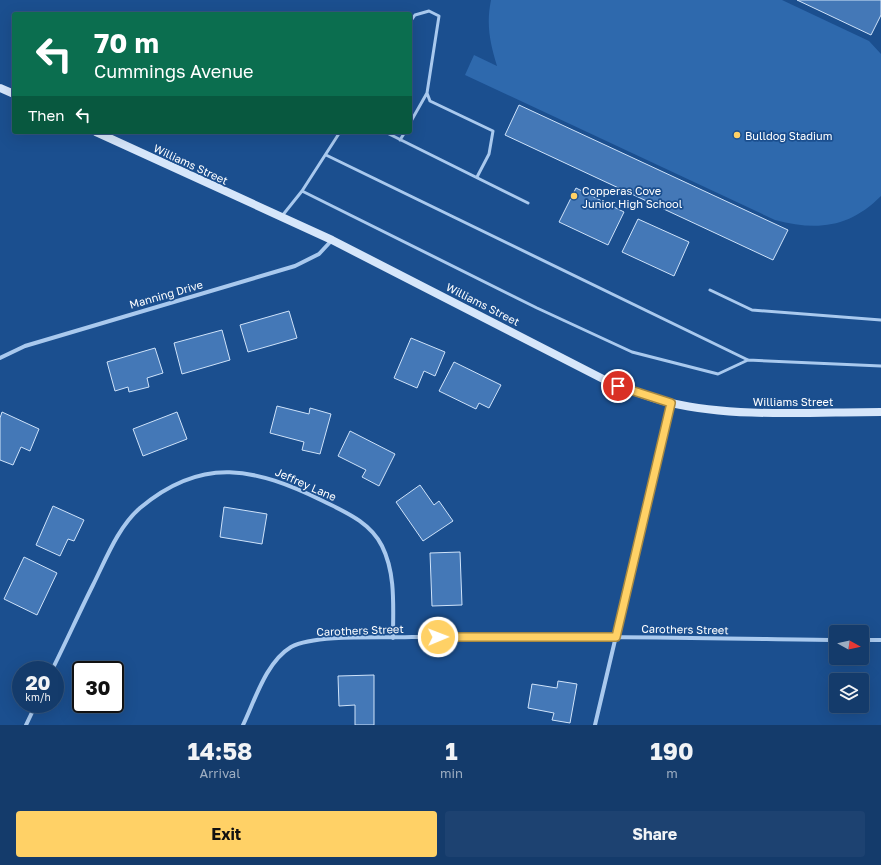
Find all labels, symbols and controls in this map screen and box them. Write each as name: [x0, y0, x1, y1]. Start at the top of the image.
text: 70 m: [94, 26, 159, 59]
icon: left: [28, 28, 80, 80]
text: Cummings Avenue: [94, 60, 254, 82]
icon: left: [72, 104, 94, 126]
text: Then: [28, 106, 64, 124]
place label: Bulldog Stadium: [745, 129, 832, 142]
marker: Bulldog Stadium: [732, 130, 742, 140]
street label: Williams Street: [152, 141, 230, 187]
place label: Copperas Cove Junior High School: [582, 184, 683, 210]
marker: Copperas Cove Junior High School: [569, 191, 579, 201]
street label: Manning Drive: [128, 277, 204, 311]
street label: Williams Street: [444, 280, 522, 328]
pin: [601, 369, 635, 403]
icon: arrive: [607, 375, 629, 397]
street label: Williams Street: [753, 395, 833, 408]
street label: Jeffrey Lane: [273, 465, 339, 503]
position arrow: [417, 616, 459, 658]
street label: Carothers Street: [316, 622, 404, 638]
street label: Carothers Street: [641, 622, 729, 636]
north arrow: [829, 625, 869, 665]
map controls: [829, 625, 869, 713]
speed limit sign: 30: [72, 661, 124, 713]
text: 20: [25, 670, 51, 694]
button: layers: [829, 673, 869, 713]
text: km/h: [25, 691, 51, 703]
text: 14:58: [187, 736, 252, 765]
text: 1: [445, 736, 458, 765]
text: 190: [650, 736, 694, 765]
text: Arrival: [200, 765, 240, 781]
text: min: [440, 765, 463, 781]
text: m: [666, 765, 678, 781]
button: Exit: [16, 811, 437, 857]
button: Share: [445, 811, 865, 857]

